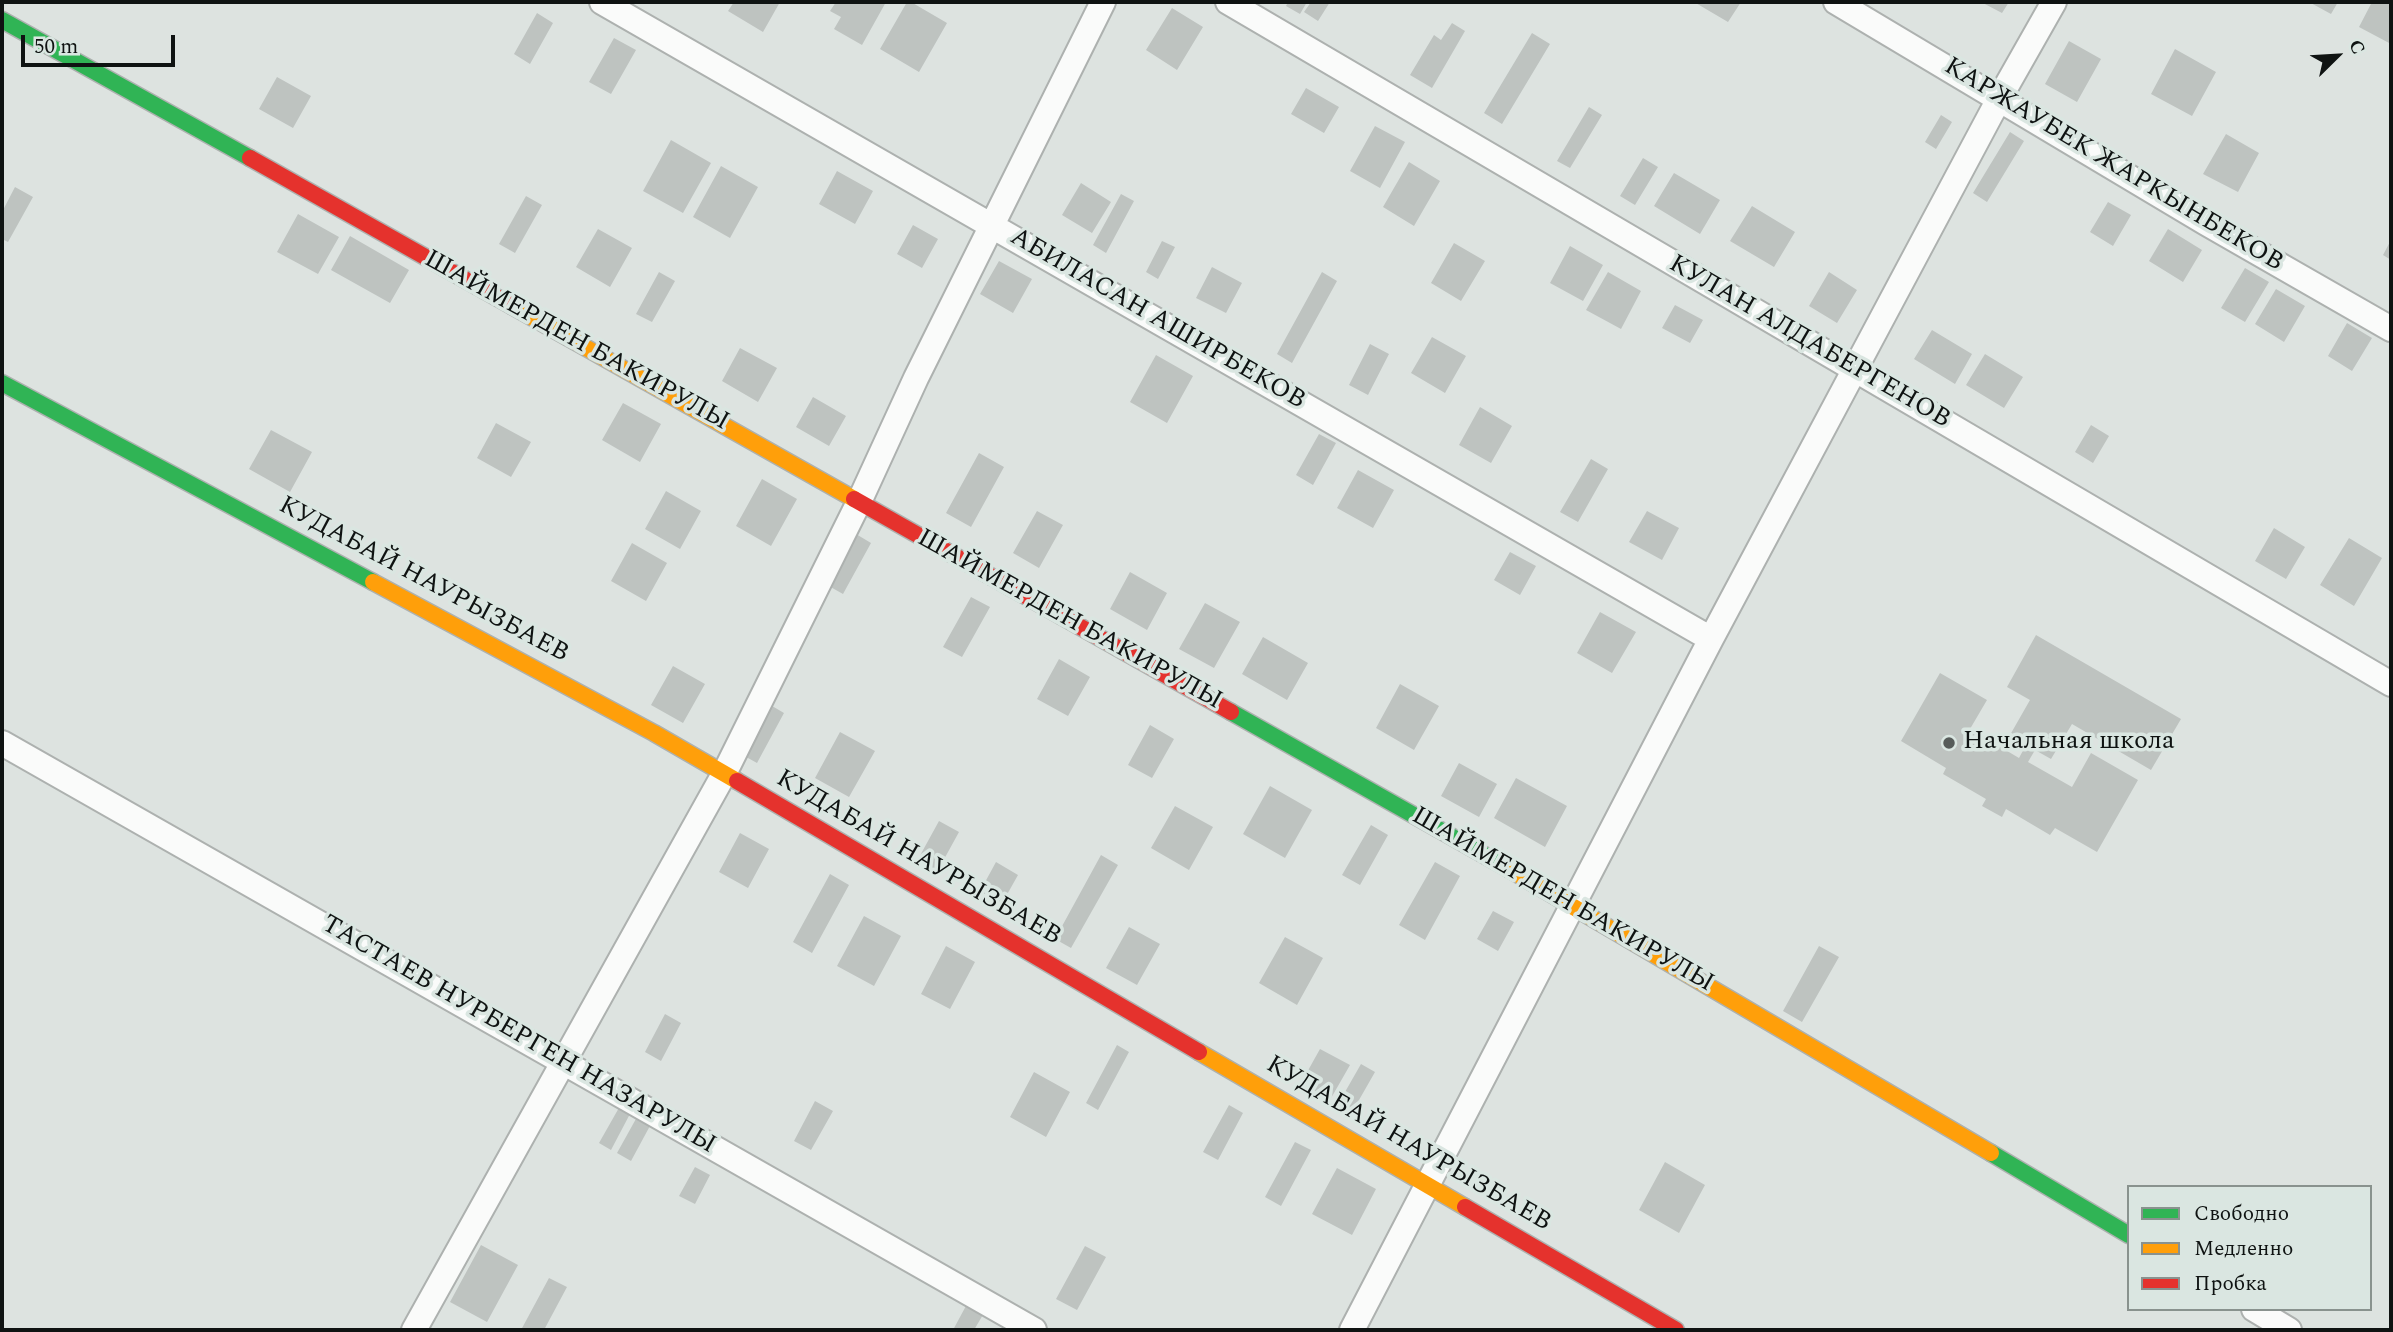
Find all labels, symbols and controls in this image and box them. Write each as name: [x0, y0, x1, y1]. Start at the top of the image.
scale bar: [24, 21, 178, 65]
north arrow: [2302, 21, 2372, 91]
text: 50 m: [34, 31, 78, 63]
text: С: [2341, 35, 2373, 59]
street label: КАРЖАУБЕК ЖАРКЫНБЕКОВ: [1938, 52, 2288, 280]
street label: АБИЛАСАН АШИРБЕКОВ: [1004, 222, 1310, 418]
street label: ШАЙМЕРДЕН БАКИРУЛЫ: [418, 245, 734, 439]
street label: КУЛАН АЛДАБЕРГЕНОВ: [1663, 249, 1955, 437]
street label: КУДАБАЙ НАУРЫЗБАЕВ: [272, 491, 574, 671]
street label: ШАЙМЕРДЕН БАКИРУЛЫ: [911, 524, 1227, 718]
place label: Начальная школа: [1963, 727, 2175, 759]
marker: Начальная школа: [1941, 735, 1957, 751]
street label: КУДАБАЙ НАУРЫЗБАЕВ: [770, 764, 1066, 954]
street label: ШАЙМЕРДЕН БАКИРУЛЫ: [1405, 801, 1719, 1001]
street label: ТАСТАЕВ НУРБЕРГЕН НАЗАРУЛЫ: [315, 910, 721, 1162]
street label: КУДАБАЙ НАУРЫЗБАЕВ: [1260, 1050, 1556, 1240]
legend: [2127, 1185, 2372, 1311]
text: Свободно: [2194, 1198, 2289, 1230]
text: Медленно: [2194, 1233, 2293, 1265]
text: Пробка: [2194, 1268, 2267, 1300]

